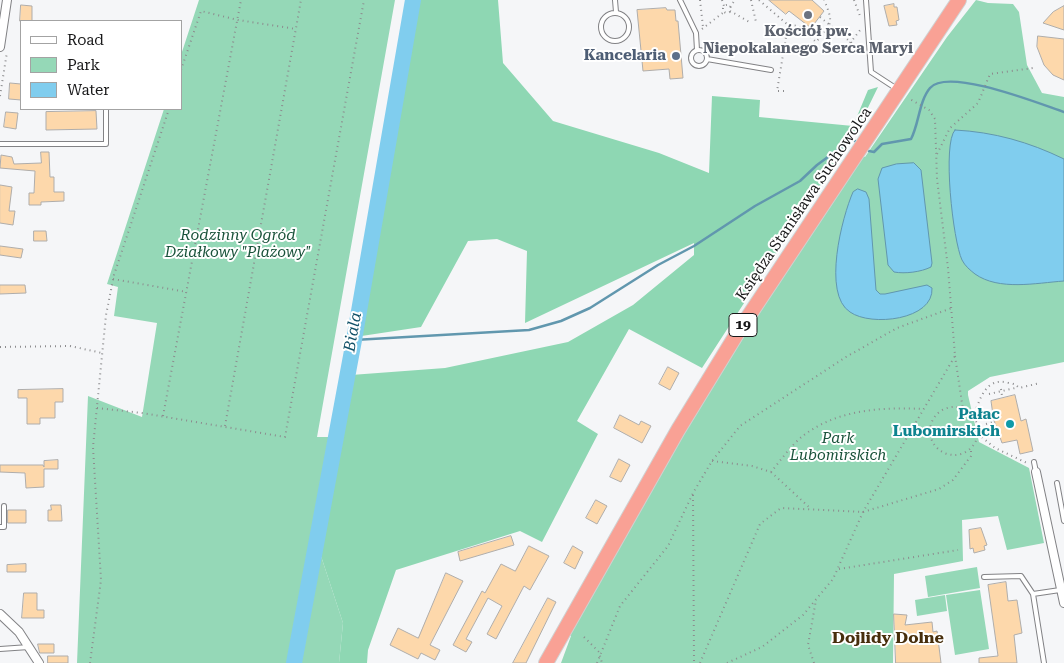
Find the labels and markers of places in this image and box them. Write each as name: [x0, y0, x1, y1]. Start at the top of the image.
marker: Kościół pw. Niepokalanego Serca Maryi: [802, 9, 814, 21]
place label: Kościół pw. Niepokalanego Serca Maryi: [703, 23, 913, 58]
place label: Kancelaria: [584, 47, 666, 65]
marker: Kancelaria: [670, 50, 682, 62]
place label: Pałac Lubomirskich: [893, 406, 1000, 441]
marker: Pałac Lubomirskich: [1004, 418, 1016, 430]

